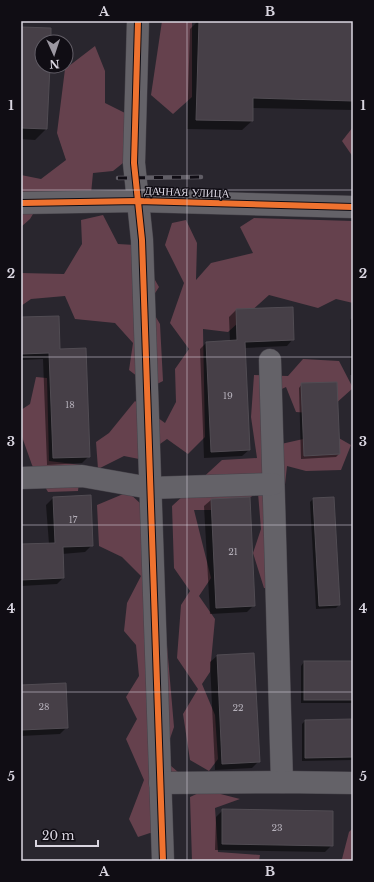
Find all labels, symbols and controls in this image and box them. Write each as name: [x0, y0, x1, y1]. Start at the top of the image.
text: A: [98, 3, 110, 20]
text: B: [265, 3, 275, 20]
north arrow: [34, 34, 74, 74]
text: N: [48, 57, 60, 71]
text: 1: [8, 97, 14, 114]
text: 1: [360, 97, 366, 114]
street label: ДАЧНАЯ УЛИЦА: [144, 184, 230, 200]
text: 2: [7, 265, 15, 282]
text: 2: [359, 265, 367, 282]
house number: 19: [223, 390, 233, 401]
house number: 18: [65, 399, 75, 410]
text: 3: [7, 433, 15, 450]
text: 3: [359, 433, 367, 450]
house number: 17: [69, 514, 78, 525]
house number: 21: [228, 546, 238, 557]
text: 4: [7, 600, 16, 617]
text: 4: [359, 600, 368, 617]
house number: 28: [39, 701, 50, 712]
house number: 22: [232, 702, 244, 713]
text: 5: [7, 768, 15, 785]
text: 5: [359, 768, 367, 785]
scale bar: [36, 822, 98, 848]
house number: 23: [271, 822, 283, 833]
text: 20 m: [42, 828, 74, 843]
text: A: [98, 863, 110, 880]
text: B: [265, 863, 275, 880]

